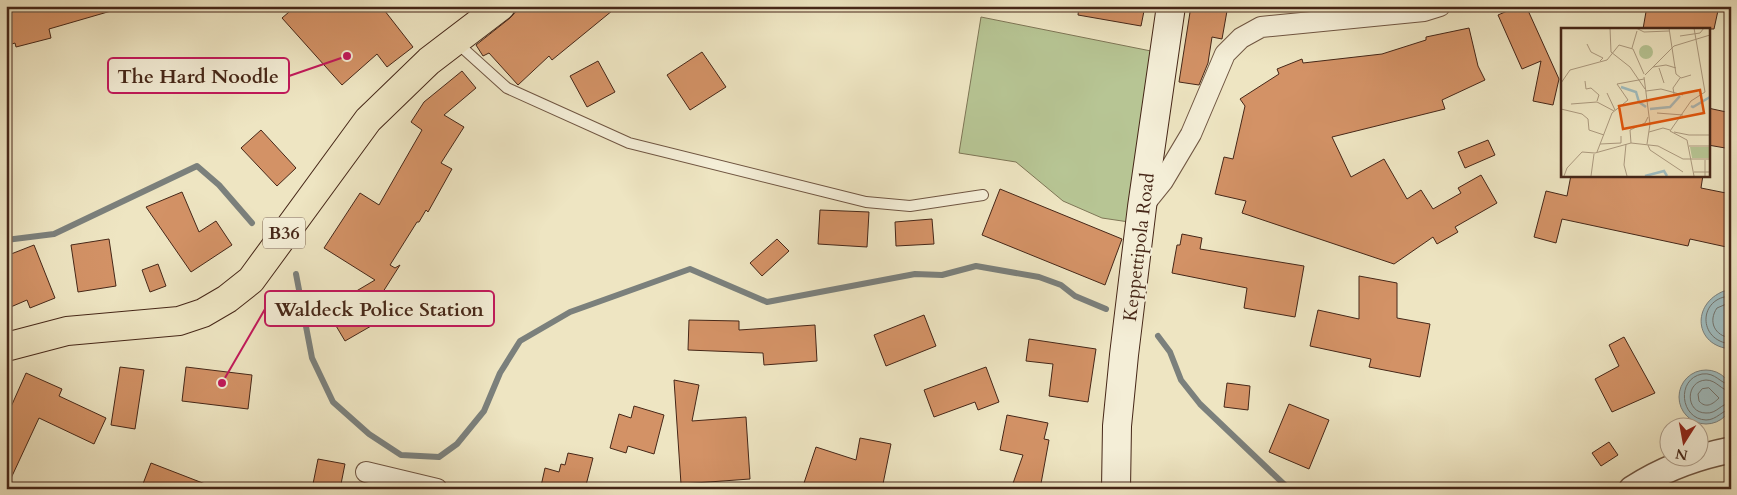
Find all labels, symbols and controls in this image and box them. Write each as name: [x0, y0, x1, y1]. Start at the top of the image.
inset map: [1561, 28, 1710, 176]
callout: The Hard Noodle: [108, 58, 289, 93]
text: The Hard Noodle: [117, 63, 279, 90]
street label: Keppettipola Road: [1117, 171, 1161, 323]
road number: B36: [263, 218, 305, 248]
callout: Waldeck Police Station: [265, 291, 494, 326]
text: Waldeck Police Station: [273, 296, 484, 323]
north arrow: [1660, 418, 1710, 468]
text: N: [1674, 444, 1689, 465]

